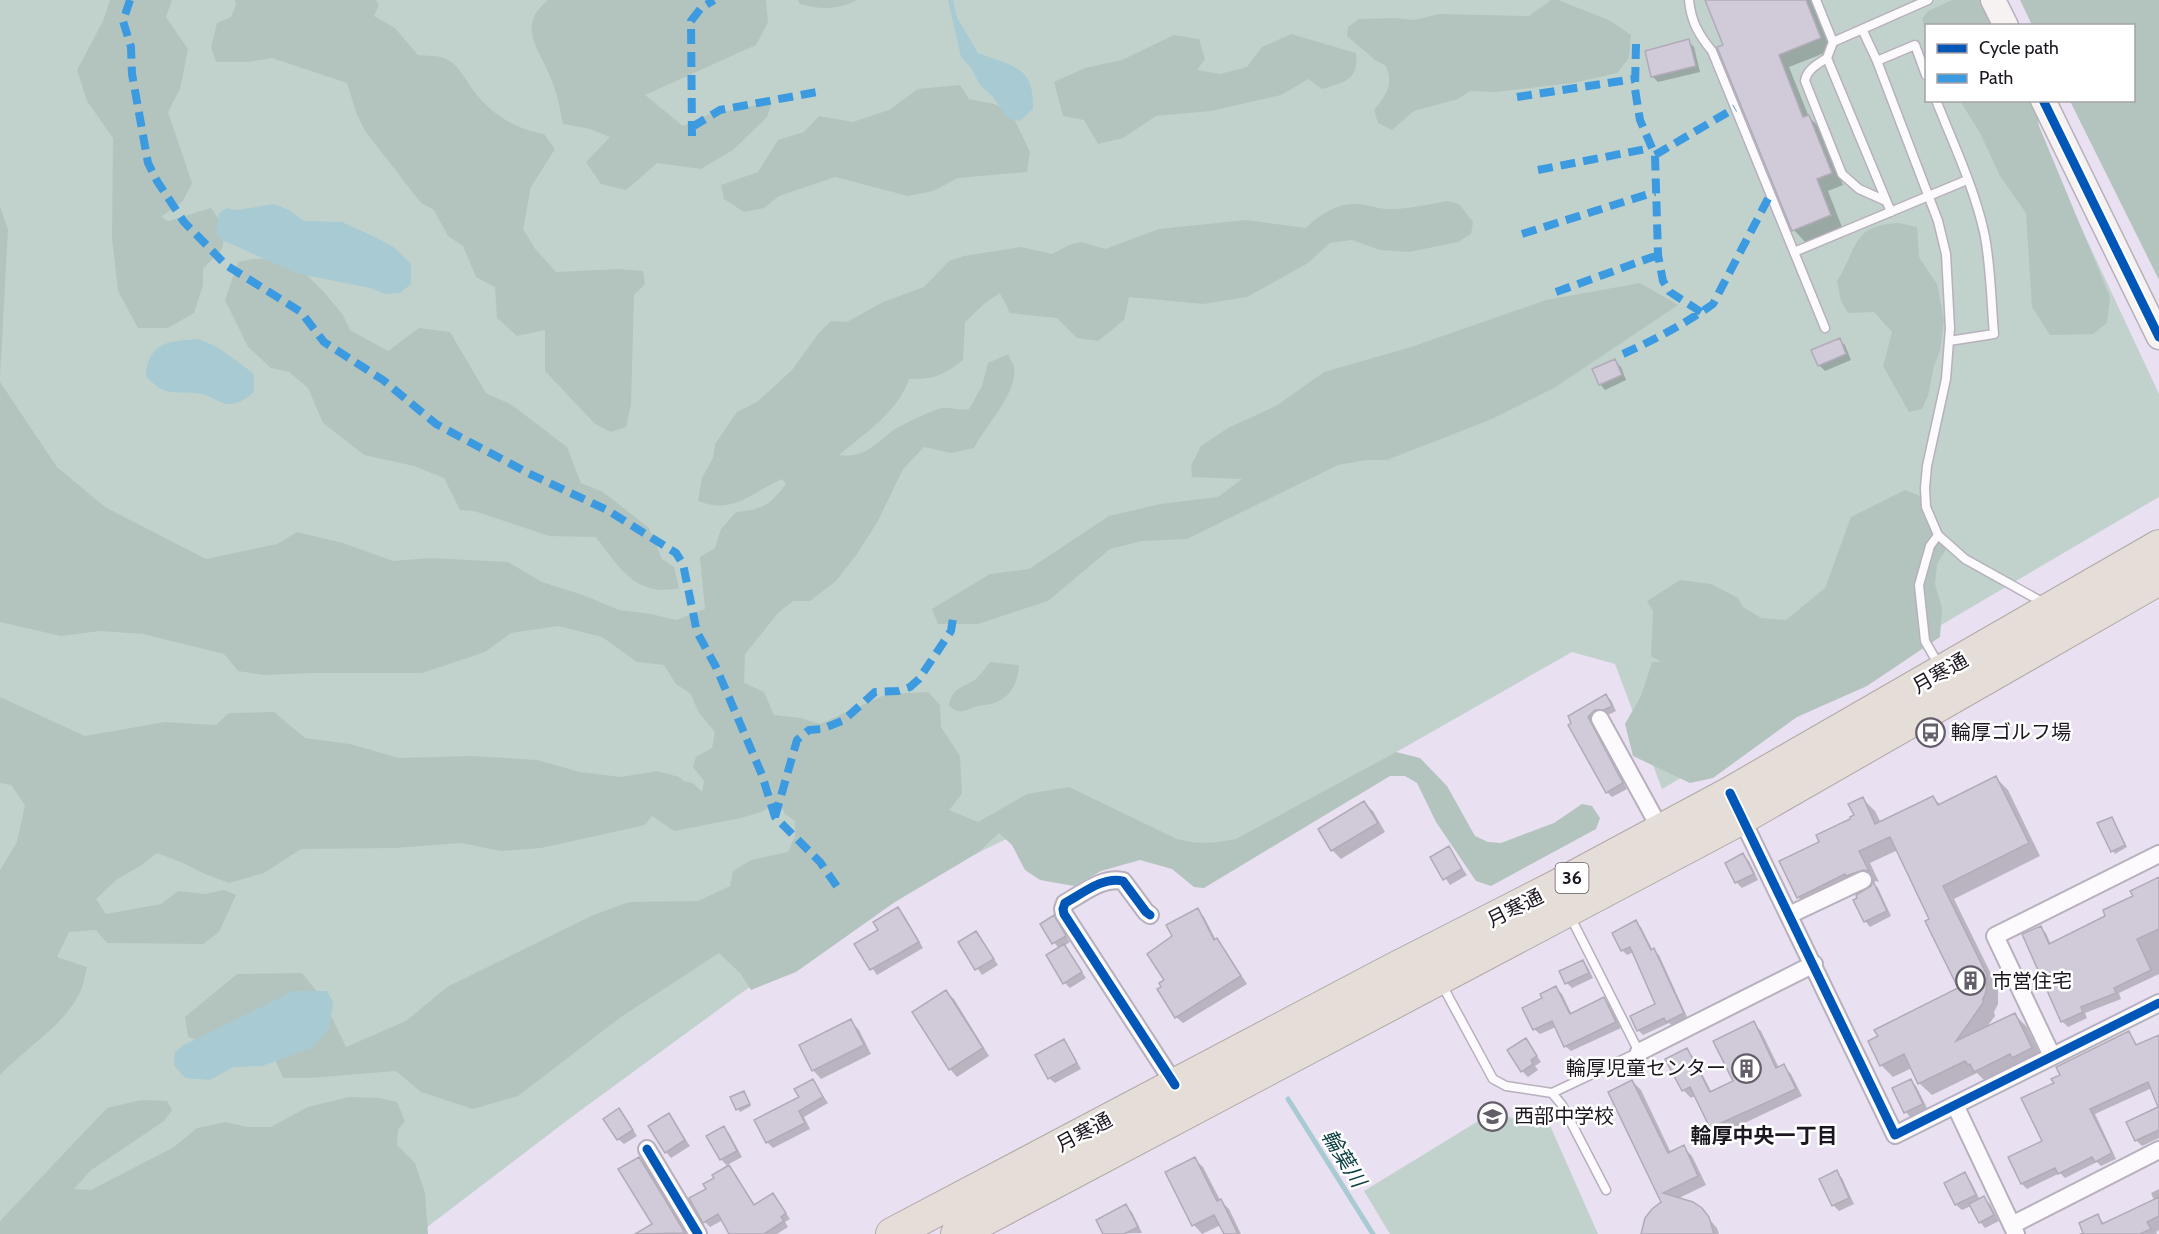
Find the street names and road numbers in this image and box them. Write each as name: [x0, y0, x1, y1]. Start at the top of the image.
street label: 月寒通: [1908, 648, 1972, 698]
road number: 36: [1556, 863, 1588, 893]
street label: 月寒通: [1483, 884, 1547, 932]
street label: 月寒通: [1052, 1107, 1116, 1157]

